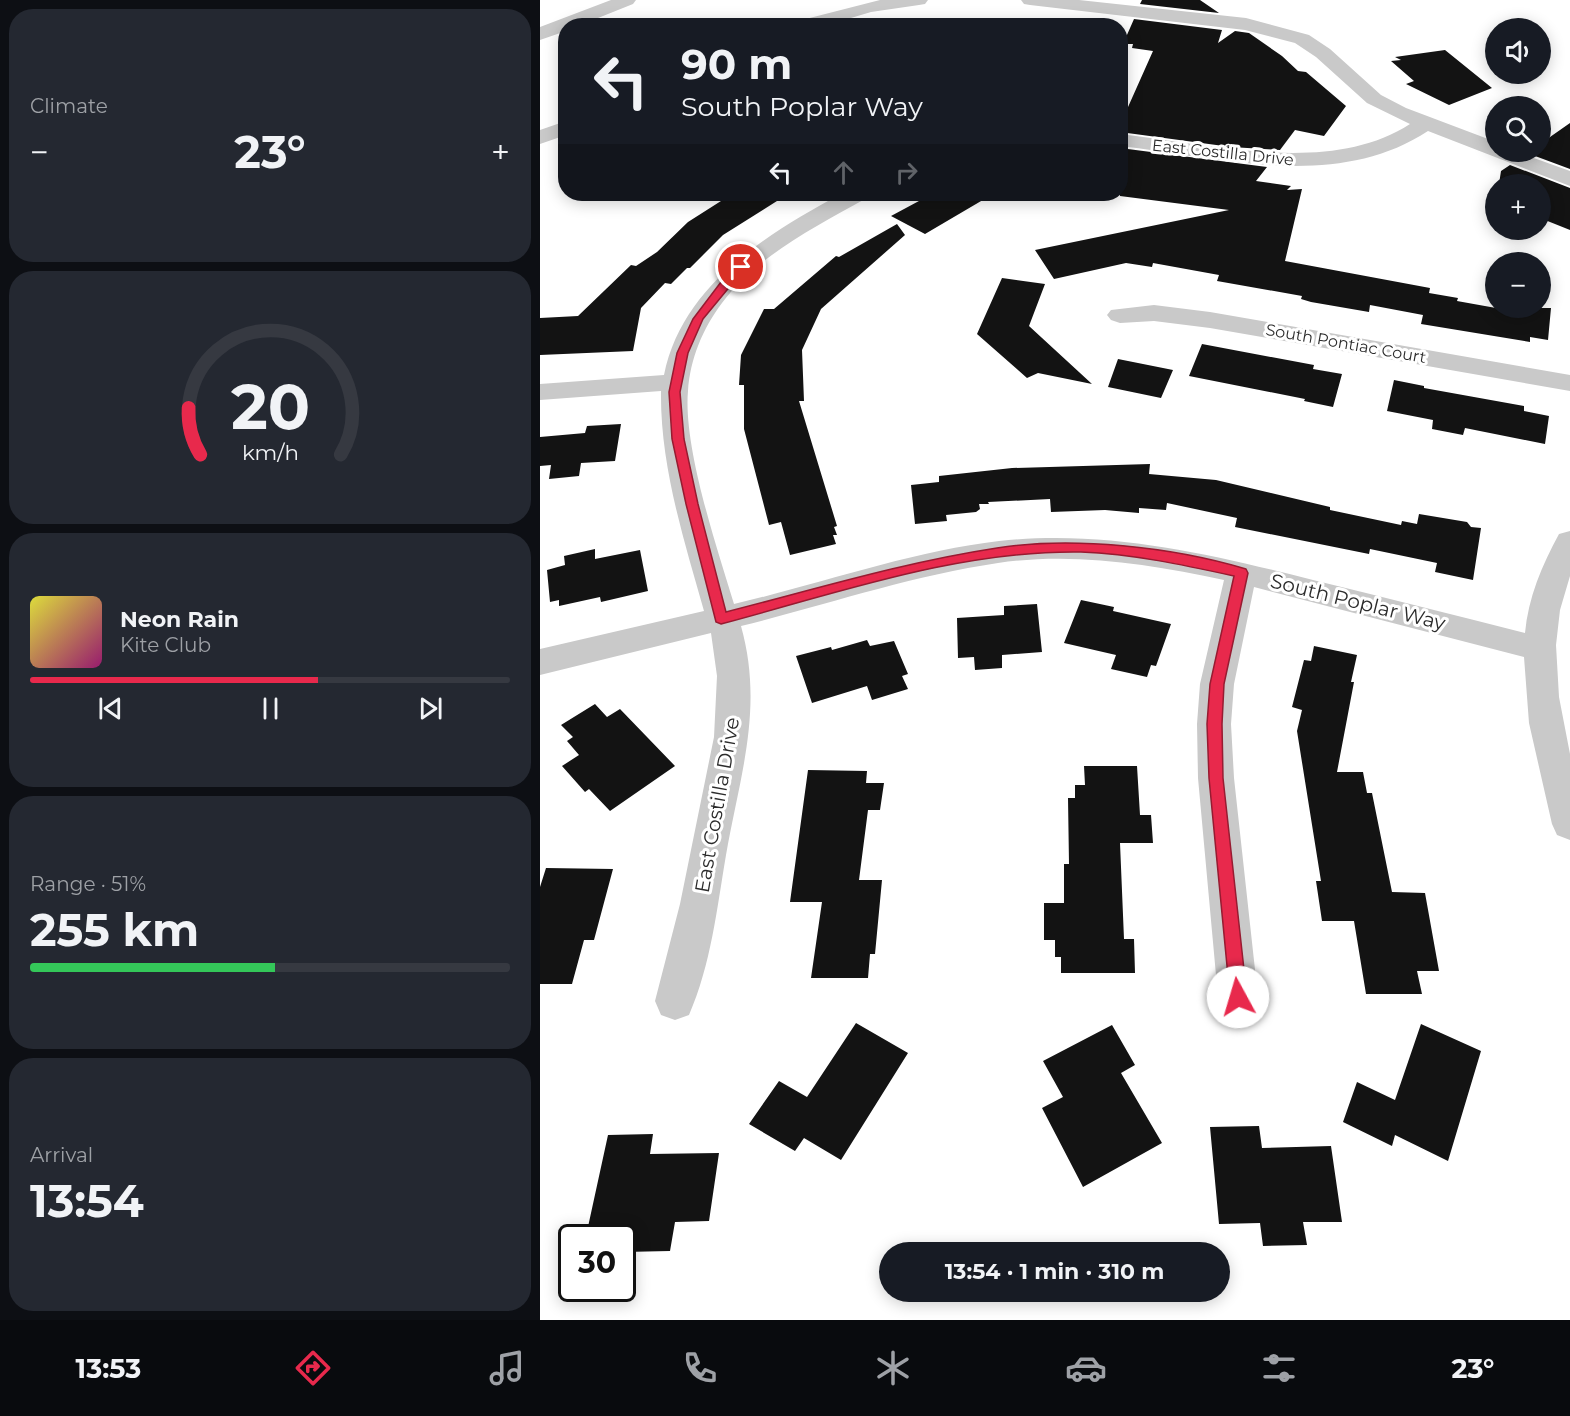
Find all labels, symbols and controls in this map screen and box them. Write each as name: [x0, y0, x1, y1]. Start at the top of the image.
map controls: [1485, 18, 1551, 318]
button: sound: [1485, 18, 1551, 84]
text: 90 m: [681, 38, 792, 90]
icon: left: [582, 42, 660, 120]
text: South Poplar Way: [681, 90, 923, 123]
text: Climate: [30, 94, 108, 118]
button: search: [1485, 96, 1551, 162]
text: 23°: [234, 124, 306, 179]
text: −: [30, 132, 49, 172]
text: +: [491, 132, 510, 172]
street label: East Costilla Drive: [1151, 136, 1295, 169]
icon: left: [764, 156, 797, 189]
icon: ahead: [827, 156, 860, 189]
icon: right: [890, 156, 923, 189]
button: +: [1485, 174, 1551, 240]
pin: [715, 241, 766, 292]
icon: arrive: [724, 250, 757, 283]
button: −: [1485, 252, 1551, 318]
street label: South Pontiac Court: [1264, 320, 1428, 367]
text: 20: [230, 369, 310, 445]
text: km/h: [241, 439, 299, 465]
street label: South Poplar Way: [1268, 569, 1448, 635]
text: Neon Rain: [120, 606, 239, 633]
text: Kite Club: [120, 633, 211, 657]
icon: previous: [94, 692, 127, 725]
icon: pause: [254, 692, 287, 725]
icon: next: [414, 692, 447, 725]
street label: East Costilla Drive: [690, 715, 744, 895]
text: Range · 51%: [30, 872, 146, 896]
text: 255 km: [30, 902, 199, 957]
position arrow: [1206, 965, 1270, 1029]
text: Arrival: [30, 1143, 93, 1167]
text: 13:54: [30, 1173, 144, 1228]
speed limit sign: 30: [558, 1224, 636, 1302]
text: 13:54 · 1 min · 310 m: [945, 1258, 1164, 1285]
icon: directions: [292, 1347, 334, 1389]
icon: music: [486, 1347, 528, 1389]
icon: phone: [679, 1347, 721, 1389]
icon: climate: [872, 1347, 914, 1389]
icon: car: [1065, 1347, 1107, 1389]
icon: filters: [1258, 1347, 1300, 1389]
text: 13:53: [76, 1352, 141, 1385]
text: 23°: [1452, 1352, 1494, 1385]

